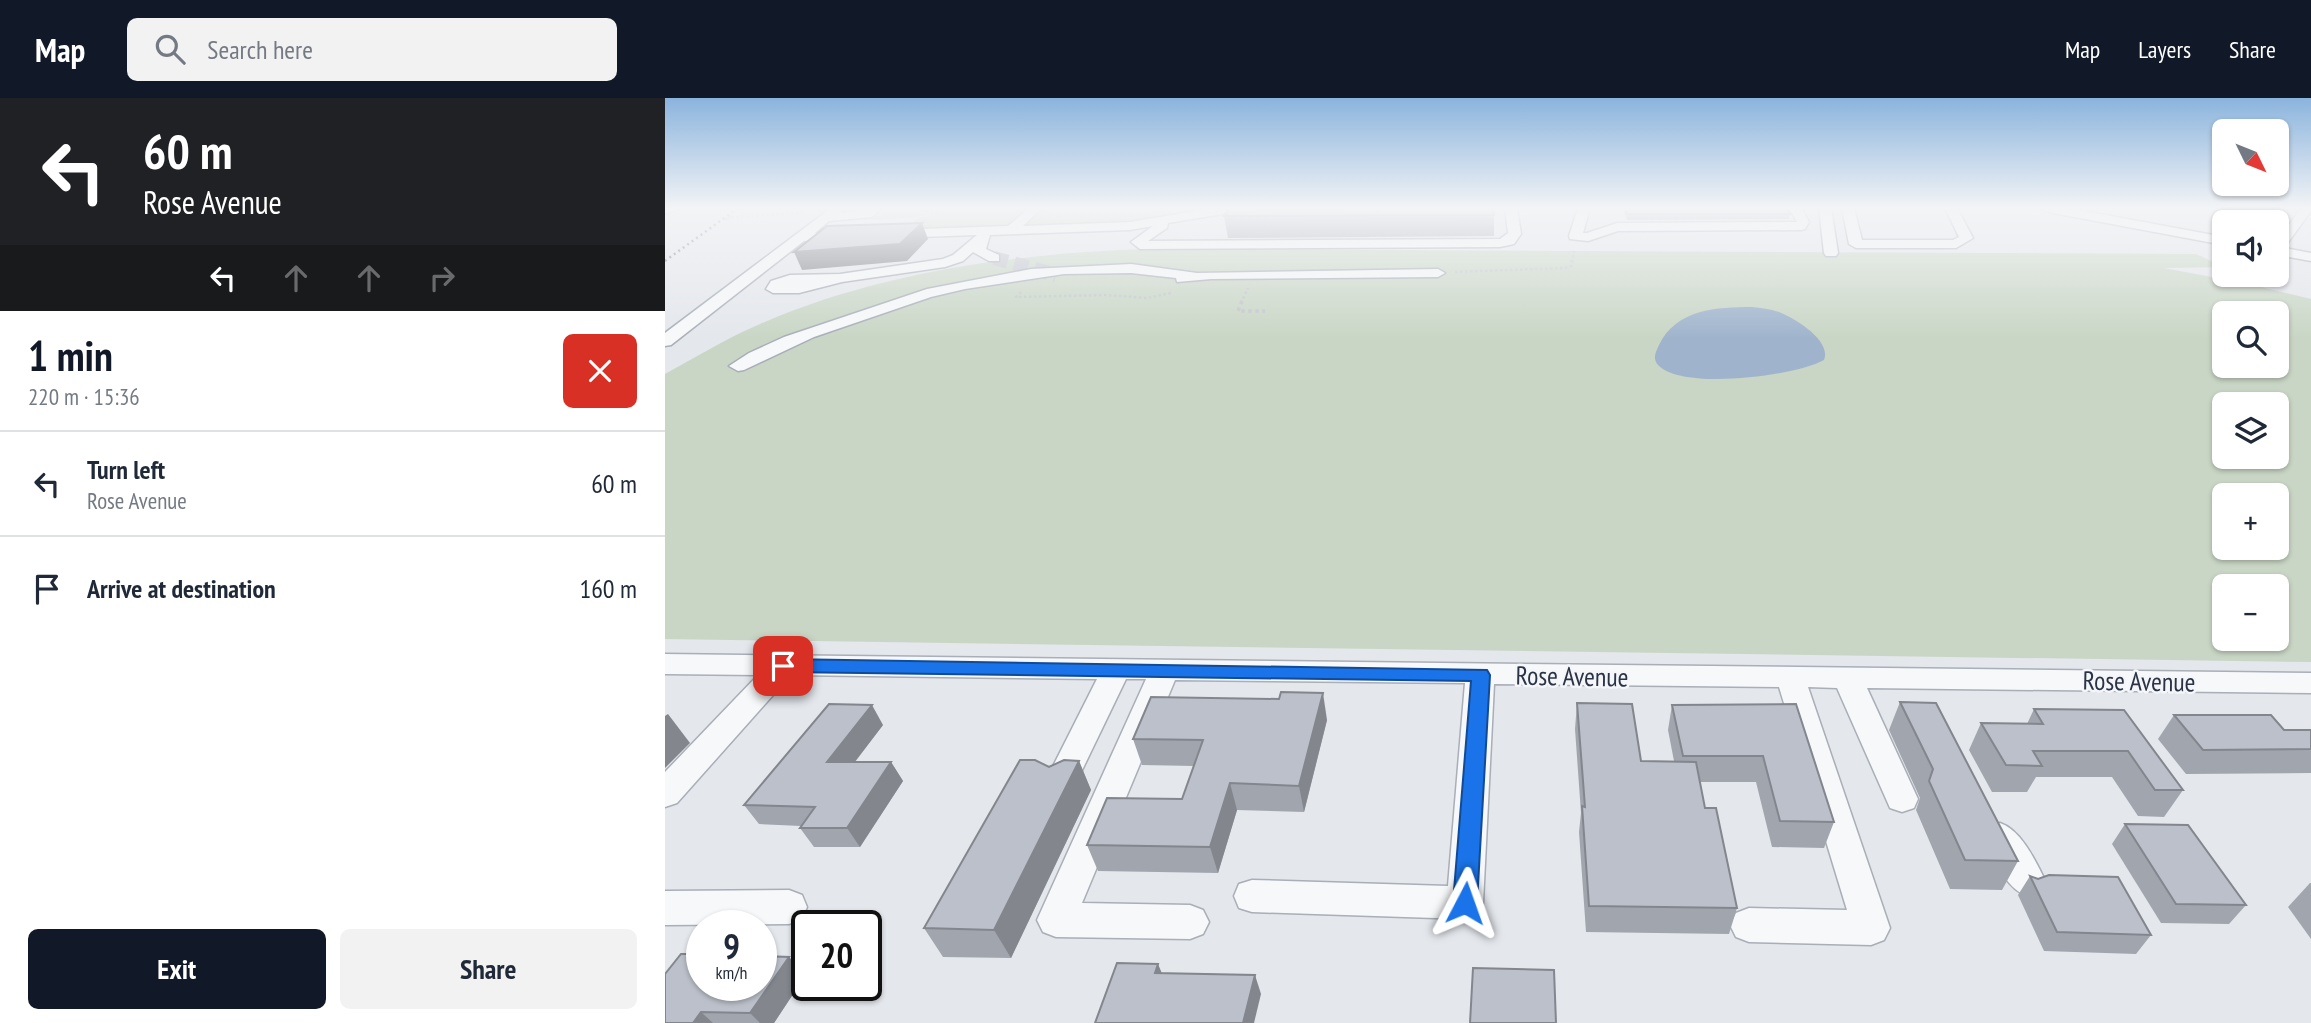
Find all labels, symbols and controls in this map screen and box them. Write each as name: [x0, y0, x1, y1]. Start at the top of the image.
search box: [127, 18, 617, 81]
text: Map: [35, 28, 85, 71]
icon: search: [151, 30, 189, 68]
text: Search here: [207, 33, 313, 66]
text: Map: [2065, 34, 2100, 65]
text: Layers: [2138, 34, 2191, 65]
text: Share: [2229, 34, 2276, 65]
text: 60 m: [143, 119, 232, 183]
north arrow: [2212, 119, 2289, 196]
map controls: [2212, 119, 2289, 651]
icon: left: [28, 126, 119, 217]
text: Rose Avenue: [143, 181, 282, 223]
button: sound: [2212, 210, 2289, 287]
icon: left: [204, 259, 242, 297]
icon: ahead: [277, 259, 315, 297]
icon: ahead: [350, 259, 388, 297]
icon: right: [423, 259, 461, 297]
button: search: [2212, 301, 2289, 378]
text: 1 min: [28, 328, 113, 383]
button: close: [563, 334, 637, 408]
text: 220 m · 15:36: [28, 382, 140, 411]
button: layers: [2212, 392, 2289, 469]
text: Turn left: [87, 453, 165, 486]
icon: left: [28, 465, 66, 503]
text: 60 m: [591, 467, 637, 500]
button: +: [2212, 483, 2289, 560]
text: Rose Avenue: [87, 486, 187, 515]
icon: arrive: [28, 570, 66, 608]
text: Arrive at destination: [87, 572, 276, 605]
text: 160 m: [579, 572, 637, 605]
button: −: [2212, 574, 2289, 651]
pin: [753, 636, 813, 696]
icon: arrive: [764, 647, 802, 685]
street label: Rose Avenue: [1515, 659, 1629, 693]
street label: Rose Avenue: [2082, 664, 2196, 698]
position arrow: [1428, 866, 1502, 940]
speed limit sign: 20: [791, 910, 882, 1001]
text: 9: [723, 923, 740, 969]
button: Exit: [28, 929, 326, 1009]
button: Share: [340, 929, 637, 1009]
text: km/h: [716, 961, 747, 984]

